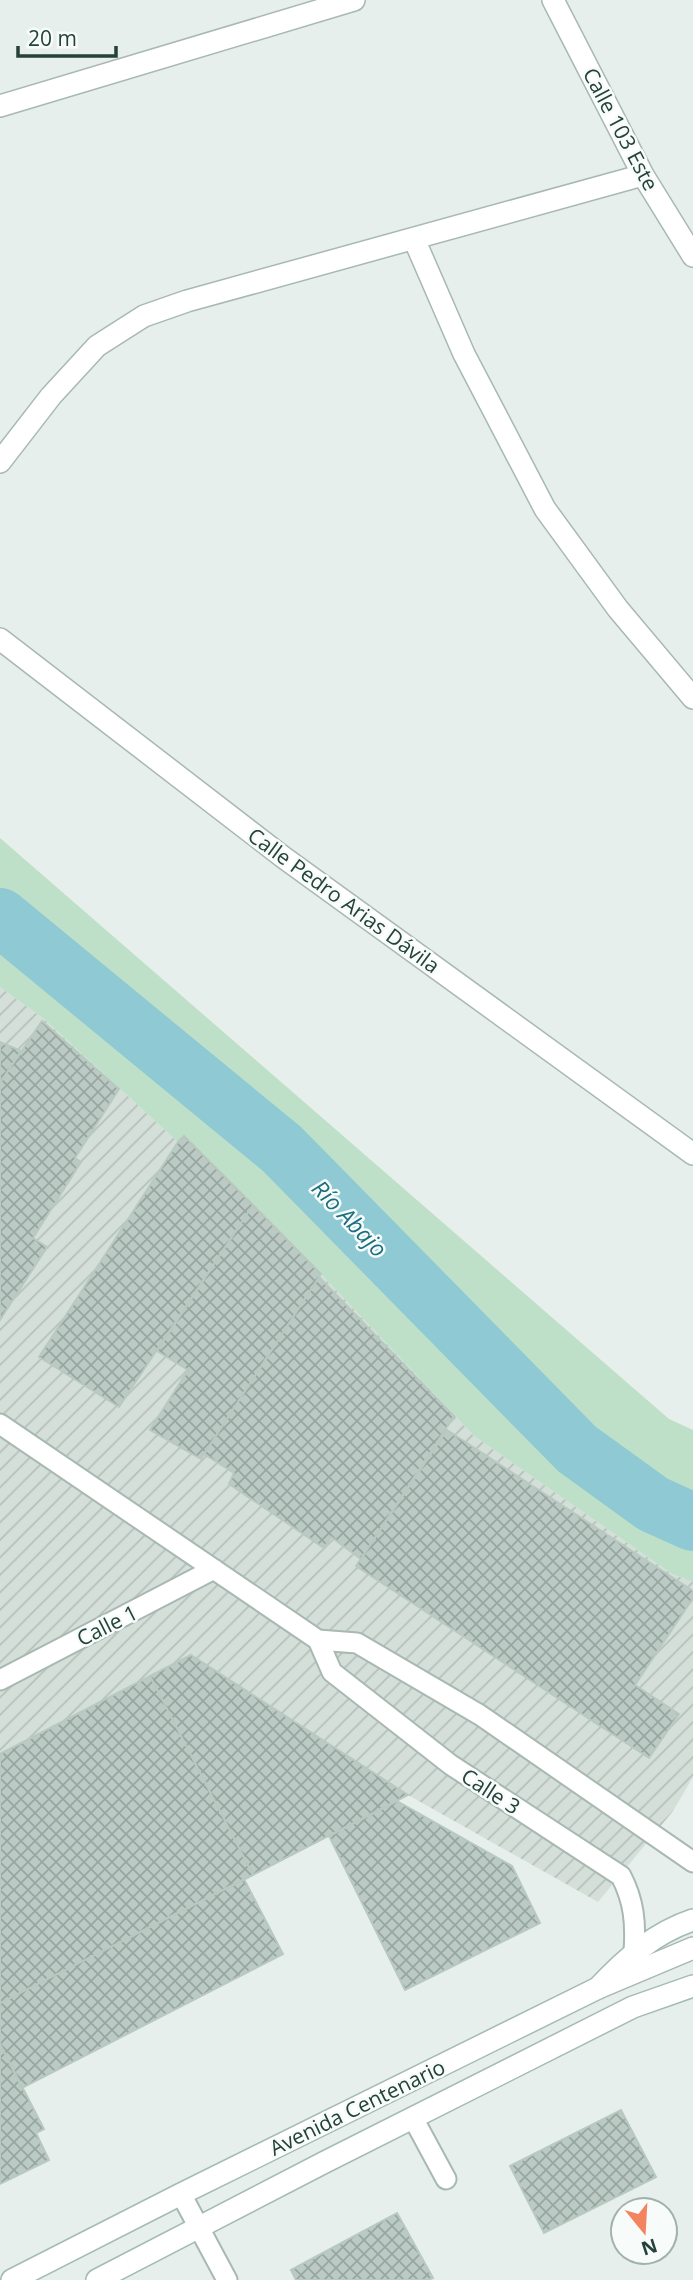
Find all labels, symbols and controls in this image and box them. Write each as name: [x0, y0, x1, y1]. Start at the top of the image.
scale bar: [18, 14, 116, 58]
text: 20 m: [28, 24, 77, 52]
street label: Calle 103 Este: [577, 63, 665, 195]
street label: Calle Pedro Arias Dávila: [242, 821, 446, 979]
water label: Río Abajo: [305, 1172, 395, 1264]
street label: Calle 1: [72, 1598, 142, 1652]
street label: Calle 3: [456, 1762, 526, 1820]
street label: Avenida Centenario: [265, 2052, 449, 2162]
north arrow: [609, 2196, 679, 2266]
text: N: [638, 2232, 661, 2262]

